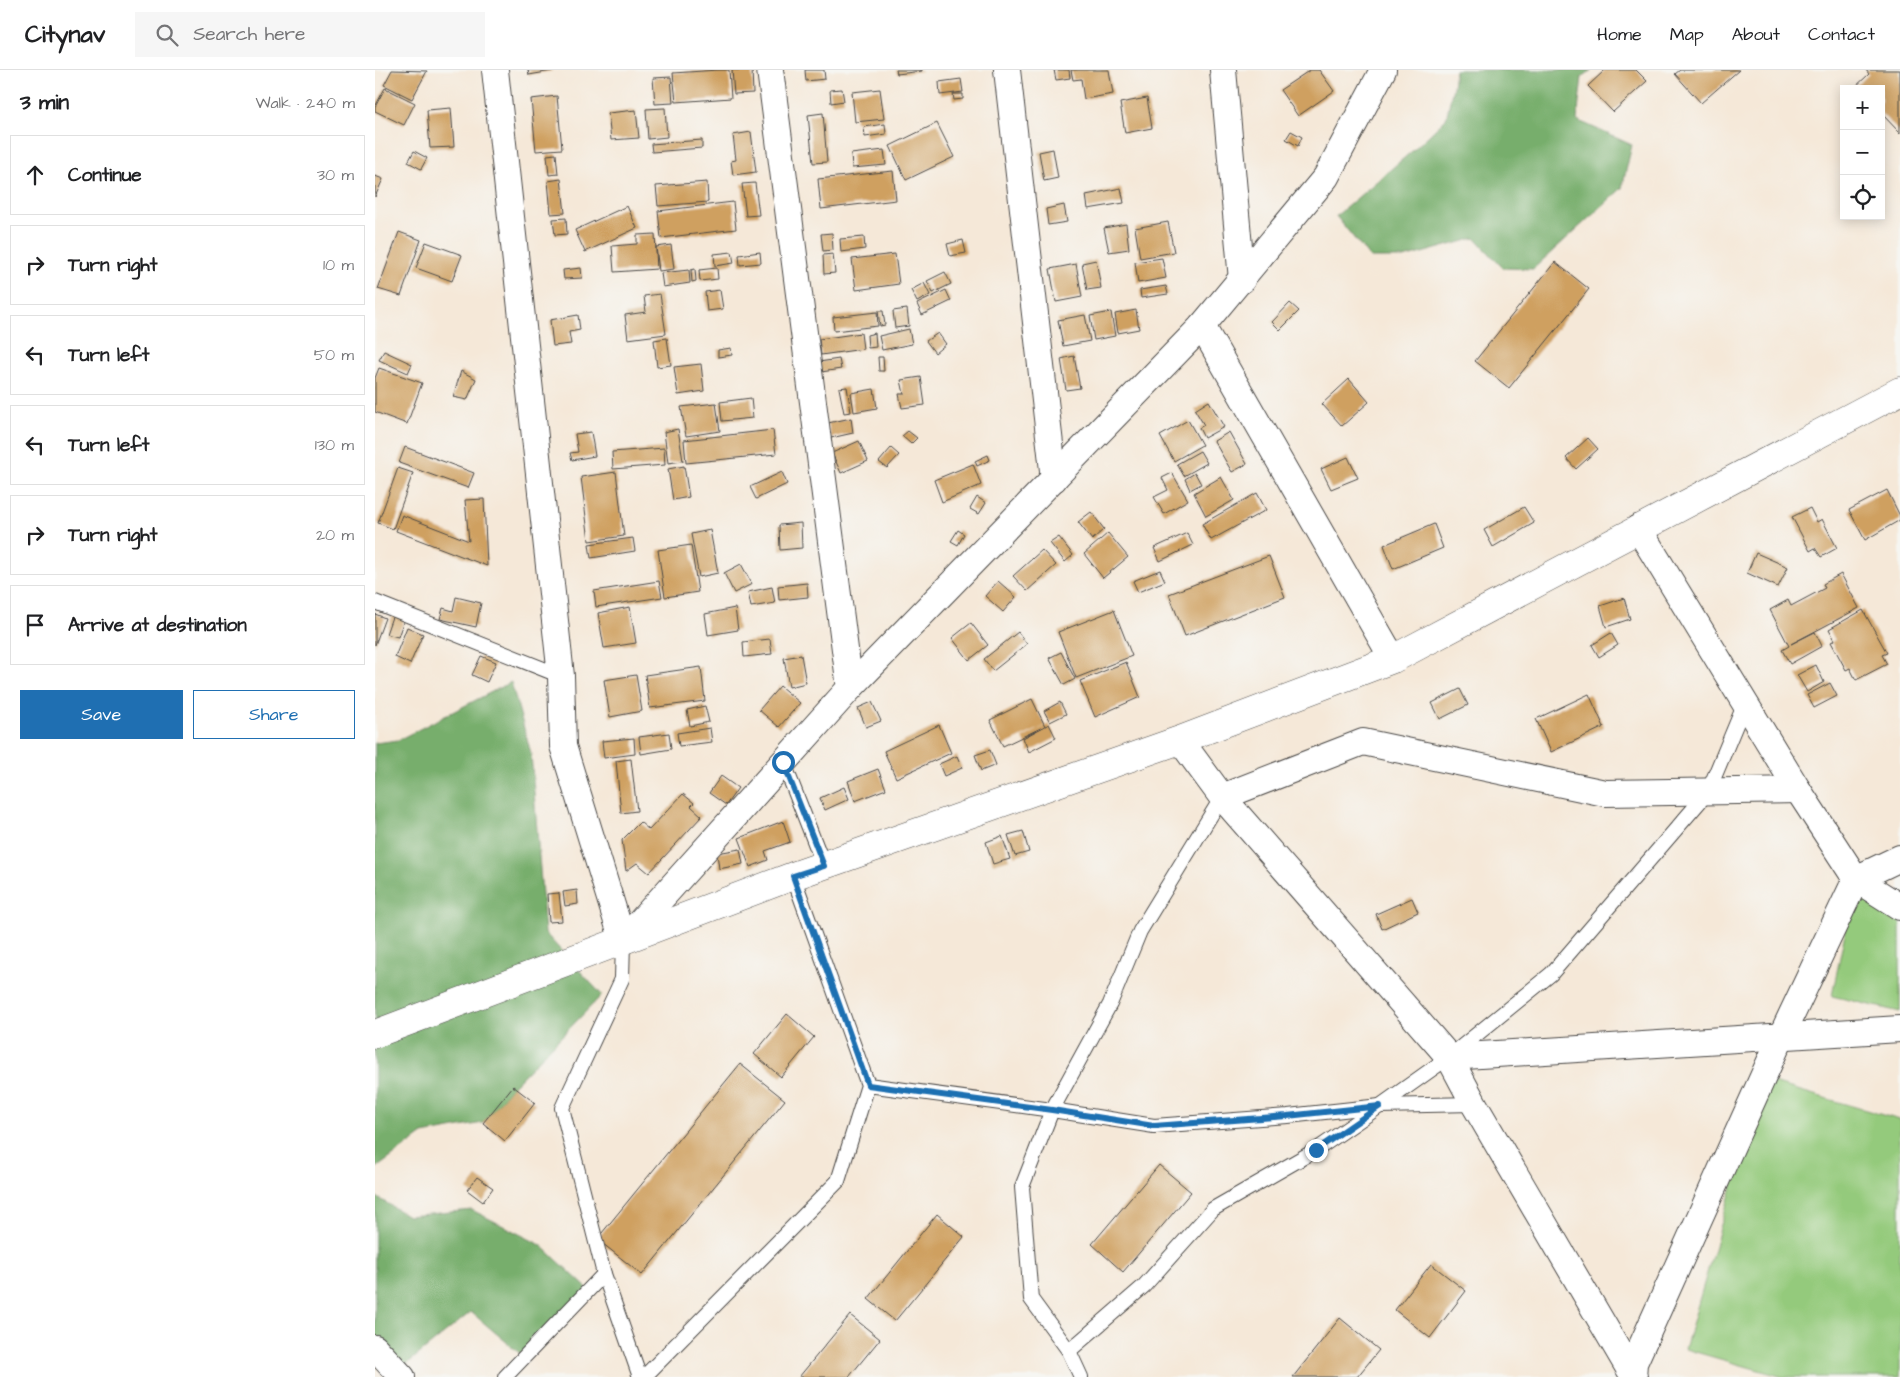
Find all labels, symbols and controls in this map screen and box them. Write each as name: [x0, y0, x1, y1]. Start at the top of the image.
search box: [135, 12, 485, 57]
text: Citynav: [25, 18, 105, 52]
icon: search: [153, 21, 181, 49]
text: Search here: [193, 21, 305, 48]
text: Home: [1597, 22, 1642, 47]
text: Map: [1670, 22, 1704, 47]
text: About: [1732, 22, 1780, 47]
text: Contact: [1808, 22, 1875, 47]
map controls: [1840, 85, 1885, 220]
button: +: [1840, 85, 1885, 130]
text: 3 min: [20, 88, 69, 117]
text: Walk · 240 m: [255, 92, 355, 114]
button: −: [1840, 130, 1885, 175]
icon: ahead: [21, 161, 49, 189]
text: Continue: [68, 162, 142, 189]
text: 30 m: [317, 164, 354, 186]
button: locate: [1840, 175, 1885, 220]
icon: right: [21, 251, 49, 279]
text: Turn right: [68, 252, 157, 279]
text: 10 m: [323, 254, 354, 276]
icon: left: [21, 341, 49, 369]
text: Turn left: [68, 342, 149, 369]
text: 50 m: [314, 344, 354, 366]
icon: left: [21, 431, 49, 459]
text: Turn left: [68, 432, 149, 459]
text: 130 m: [315, 434, 354, 456]
icon: right: [21, 521, 49, 549]
text: Turn right: [68, 522, 157, 549]
text: 20 m: [316, 524, 354, 546]
icon: arrive: [21, 611, 49, 639]
text: Arrive at destination: [68, 612, 247, 639]
button: Save: [20, 690, 183, 739]
button: Share: [193, 690, 355, 739]
route start: [772, 751, 795, 774]
route end: [1305, 1139, 1328, 1162]

